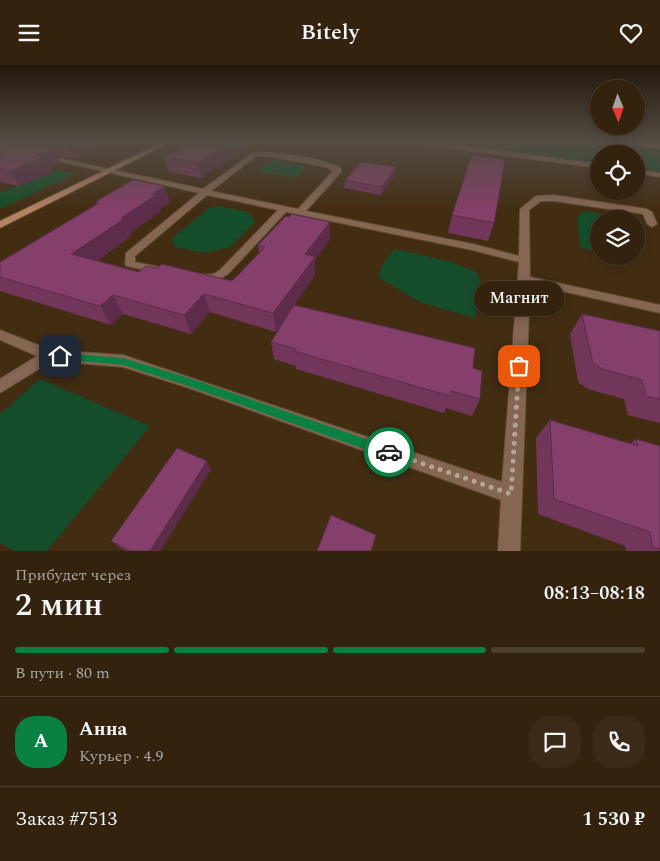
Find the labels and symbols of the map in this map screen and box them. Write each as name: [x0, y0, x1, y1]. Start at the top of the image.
north arrow: [590, 80, 645, 135]
callout: Магнит: [474, 281, 564, 316]
pin: [39, 335, 81, 377]
pin: [498, 345, 540, 387]
courier: [364, 427, 414, 477]

